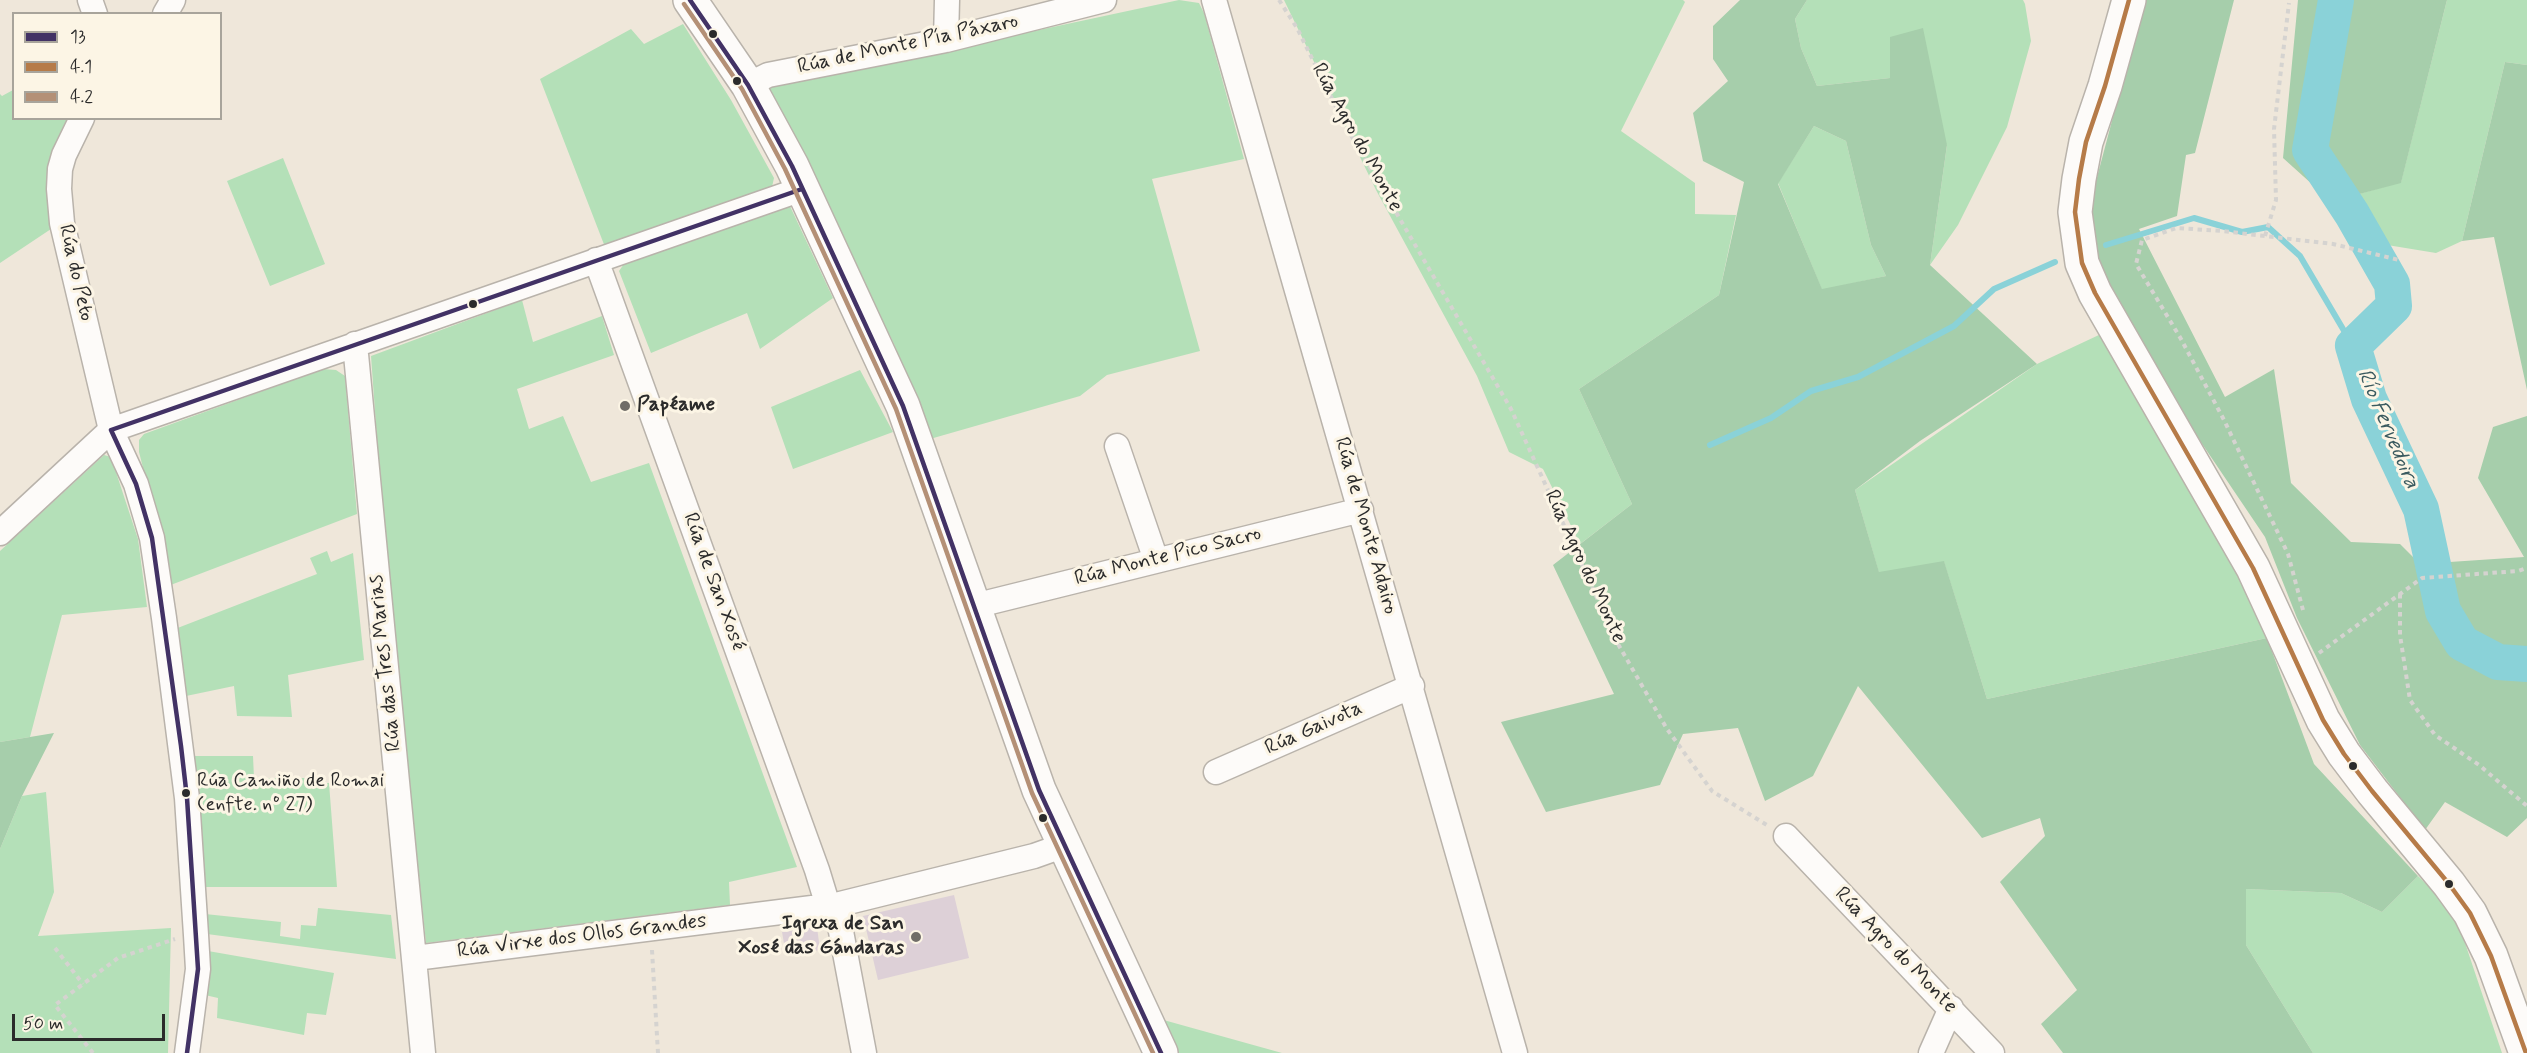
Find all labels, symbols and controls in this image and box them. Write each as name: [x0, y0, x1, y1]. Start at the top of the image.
street label: Rúa de Monte Pía Páxaro: [795, 9, 1021, 81]
legend: [12, 12, 222, 120]
text: 13: [70, 25, 86, 49]
unlabelled marker: [707, 28, 719, 40]
text: 4.1: [70, 55, 92, 79]
street label: Rúa Agro do Monte: [1305, 59, 1407, 217]
unlabelled marker: [731, 75, 743, 87]
text: 4.2: [70, 85, 93, 109]
street label: Rúa do Peto: [52, 222, 98, 324]
unlabelled marker: [467, 298, 479, 310]
water label: Río Fervedoira: [2350, 365, 2424, 493]
place label: Papéame: [637, 393, 715, 419]
marker: Papéame: [618, 399, 632, 413]
street label: Rúa de Monte Adairo: [1328, 435, 1402, 617]
street label: Rúa Agro do Monte: [1537, 486, 1631, 648]
street label: Rúa de San Xosé: [676, 510, 750, 654]
street label: Rúa Monte Pico Sacro: [1072, 522, 1264, 592]
street label: Rúa das Tres Marias: [364, 573, 408, 753]
street label: Rúa Gaivota: [1261, 696, 1367, 762]
unlabelled marker: [2347, 760, 2359, 772]
place label: Rúa Camiño de Romai (enfte. nº 27): [197, 770, 384, 817]
marker: Rúa Camiño de Romai (enfte. nº 27): [180, 787, 192, 799]
unlabelled marker: [1037, 812, 1049, 824]
unlabelled marker: [2443, 878, 2455, 890]
street label: Rúa Agro do Monte: [1828, 883, 1962, 1019]
street label: Rúa Virxe dos Ollos Grandes: [456, 909, 708, 965]
place label: Igrexa de San Xosé das Gándaras: [738, 912, 904, 962]
marker: Igrexa de San Xosé das Gándaras: [909, 930, 923, 944]
scale bar: [15, 1002, 168, 1040]
text: 50 m: [23, 1012, 63, 1036]

